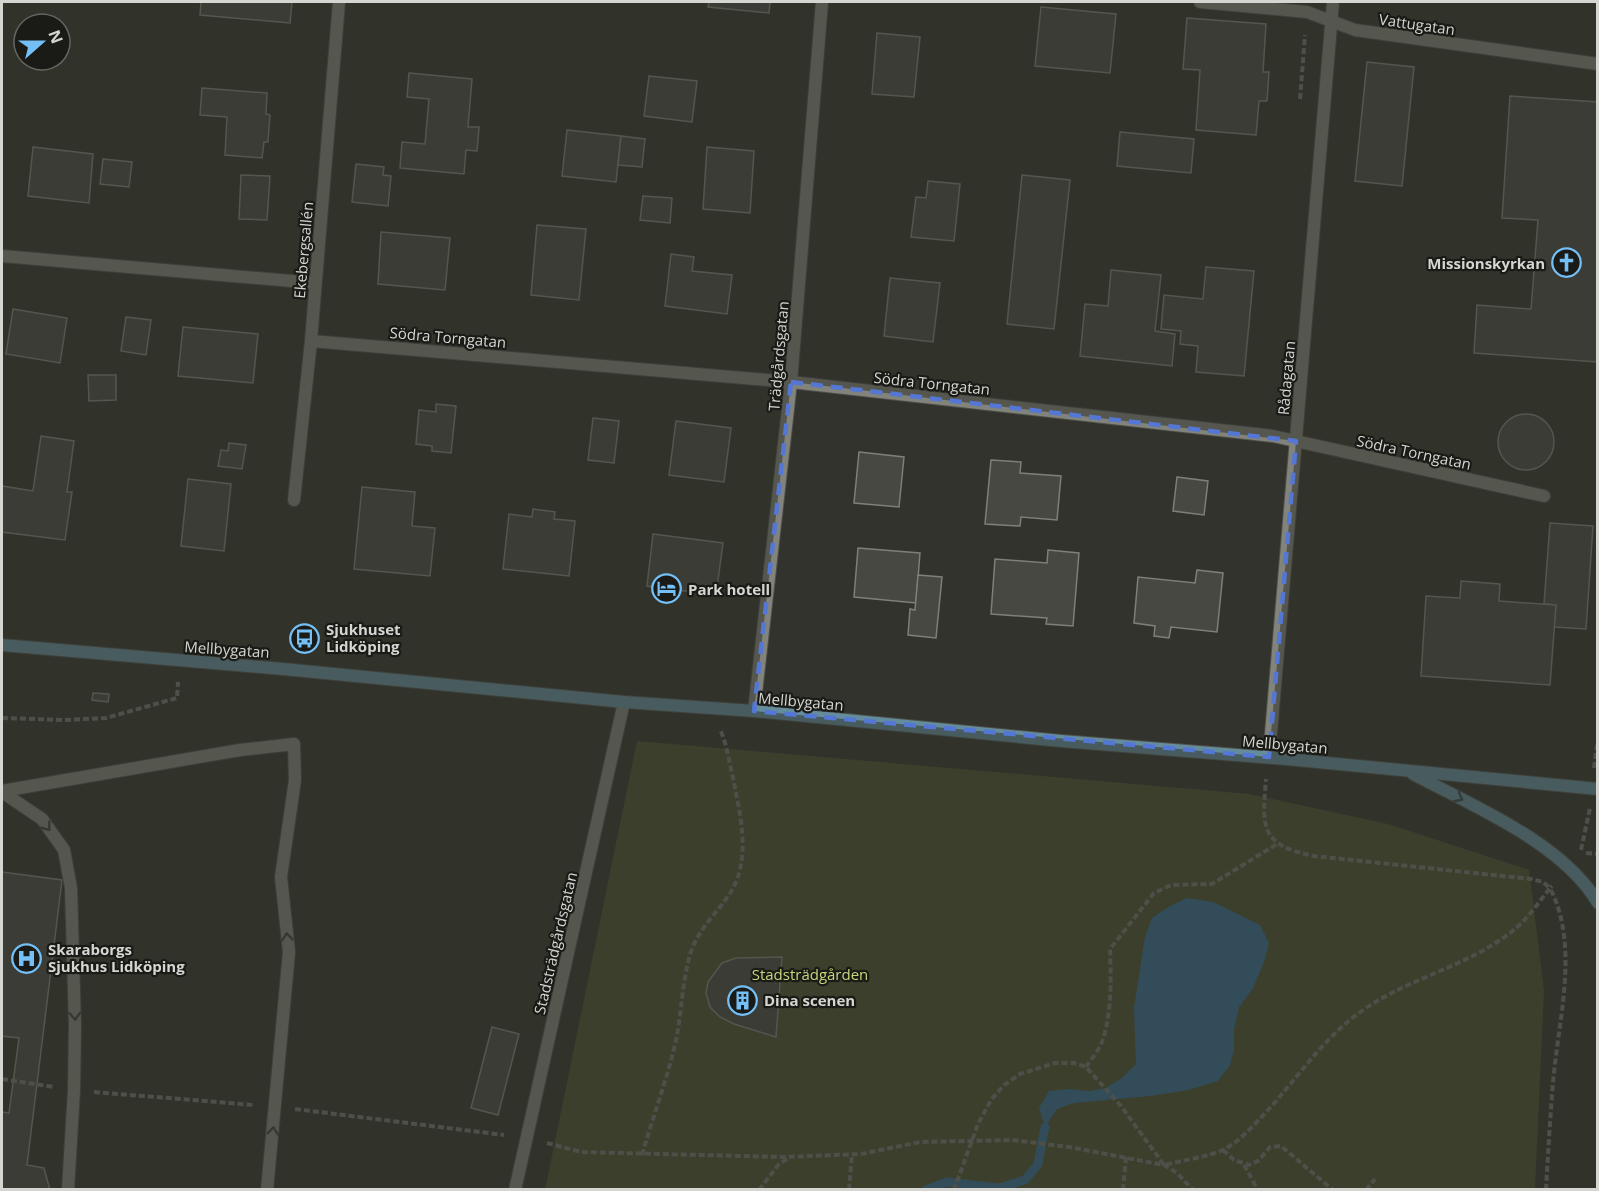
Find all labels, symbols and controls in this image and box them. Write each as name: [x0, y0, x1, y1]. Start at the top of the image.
street label: Vattugatan: [1378, 9, 1456, 39]
north arrow: [12, 12, 72, 72]
text: N: [43, 27, 69, 47]
street label: Ekebergsallén: [289, 201, 317, 299]
church icon: Missionskyrkan: [1550, 247, 1582, 279]
place label: Missionskyrkan: [1427, 253, 1545, 273]
street label: Trädgårdsgatan: [763, 300, 793, 412]
street label: Södra Torngatan: [389, 322, 507, 352]
street label: Rådagatan: [1273, 340, 1299, 416]
street label: Södra Torngatan: [873, 367, 991, 399]
street label: Södra Torngatan: [1355, 430, 1473, 474]
hotel icon: Park hotell: [651, 573, 683, 605]
place label: Park hotell: [688, 579, 770, 599]
place label: Sjukhuset Lidköping: [326, 619, 401, 656]
bus stop icon: Sjukhuset Lidköping: [289, 622, 321, 654]
street label: Mellbygatan: [184, 636, 270, 662]
street label: Mellbygatan: [758, 687, 844, 715]
street label: Mellbygatan: [1242, 730, 1328, 758]
one-way arrow: [1452, 791, 1463, 803]
one-way arrow: [40, 821, 51, 832]
street label: Stadsträdgårdsgatan: [529, 870, 581, 1016]
one-way arrow: [281, 933, 294, 942]
place label: Skaraborgs Sjukhus Lidköping: [48, 939, 185, 976]
hospital icon: Skaraborgs Sjukhus Lidköping: [11, 942, 43, 974]
park label: Stadsträdgården: [752, 964, 868, 984]
building icon: Dina scenen: [727, 984, 759, 1016]
place label: Dina scenen: [764, 990, 855, 1010]
one-way arrow: [69, 1012, 81, 1021]
one-way arrow: [266, 1127, 279, 1136]

